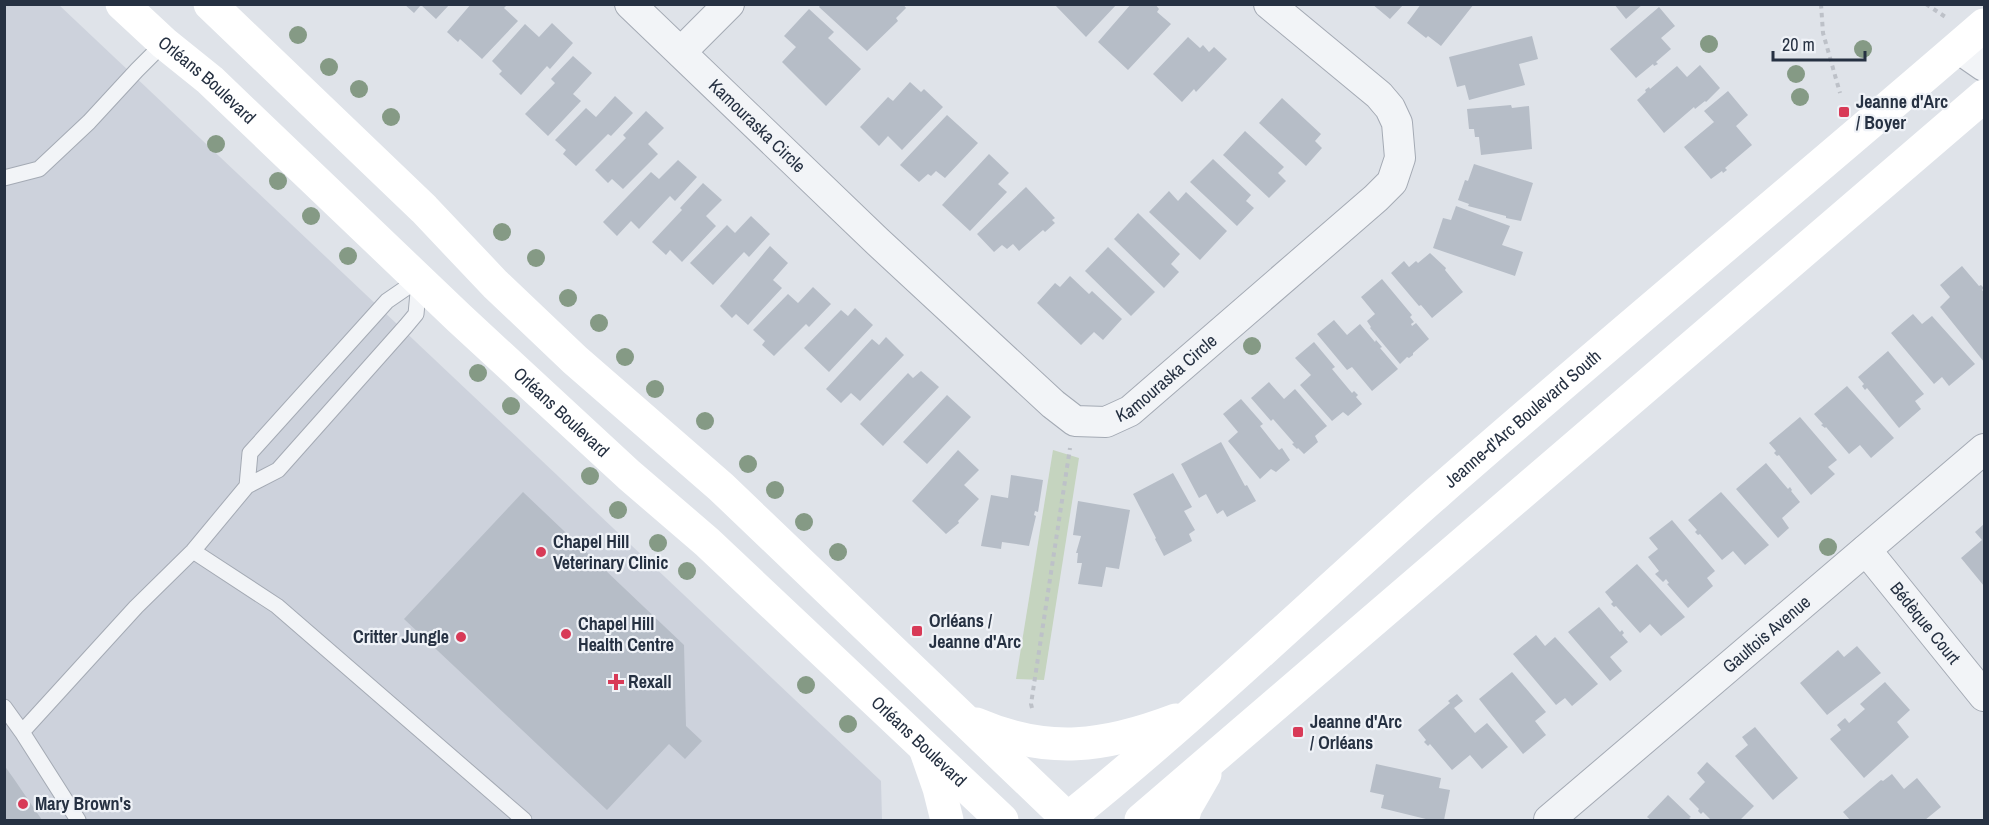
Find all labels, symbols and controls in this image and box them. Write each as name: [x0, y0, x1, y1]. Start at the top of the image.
scale bar: [1773, 24, 1864, 62]
street label: Orléans Boulevard: [153, 30, 262, 129]
text: 20 m: [1782, 32, 1815, 57]
street label: Kamouraska Circle: [703, 73, 811, 178]
place label: Jeanne d'Arc / Boyer: [1856, 89, 1948, 135]
marker: Jeanne d'Arc / Boyer: [1837, 105, 1851, 119]
street label: Kamouraska Circle: [1112, 328, 1222, 428]
street label: Jeanne-d'Arc Boulevard South: [1438, 344, 1606, 493]
street label: Orléans Boulevard: [508, 361, 615, 463]
place label: Chapel Hill Veterinary Clinic: [553, 529, 668, 575]
marker: Chapel Hill Veterinary Clinic: [534, 545, 548, 559]
street label: Bédèque Court: [1885, 576, 1966, 669]
street label: Gaultois Avenue: [1717, 589, 1816, 679]
place label: Orléans / Jeanne d'Arc: [929, 608, 1021, 654]
place label: Chapel Hill Health Centre: [578, 611, 674, 657]
place label: Critter Jungle: [353, 624, 449, 649]
marker: Orléans / Jeanne d'Arc: [910, 624, 924, 638]
marker: Chapel Hill Health Centre: [559, 627, 573, 641]
marker: Critter Jungle: [454, 630, 468, 644]
place label: Rexall: [628, 669, 672, 694]
marker: Rexall: [609, 675, 623, 689]
street label: Orléans Boulevard: [866, 690, 972, 792]
place label: Jeanne d'Arc / Orléans: [1310, 709, 1402, 755]
marker: Jeanne d'Arc / Orléans: [1291, 725, 1305, 739]
place label: Mary Brown's: [35, 791, 131, 816]
marker: Mary Brown's: [16, 797, 30, 811]

